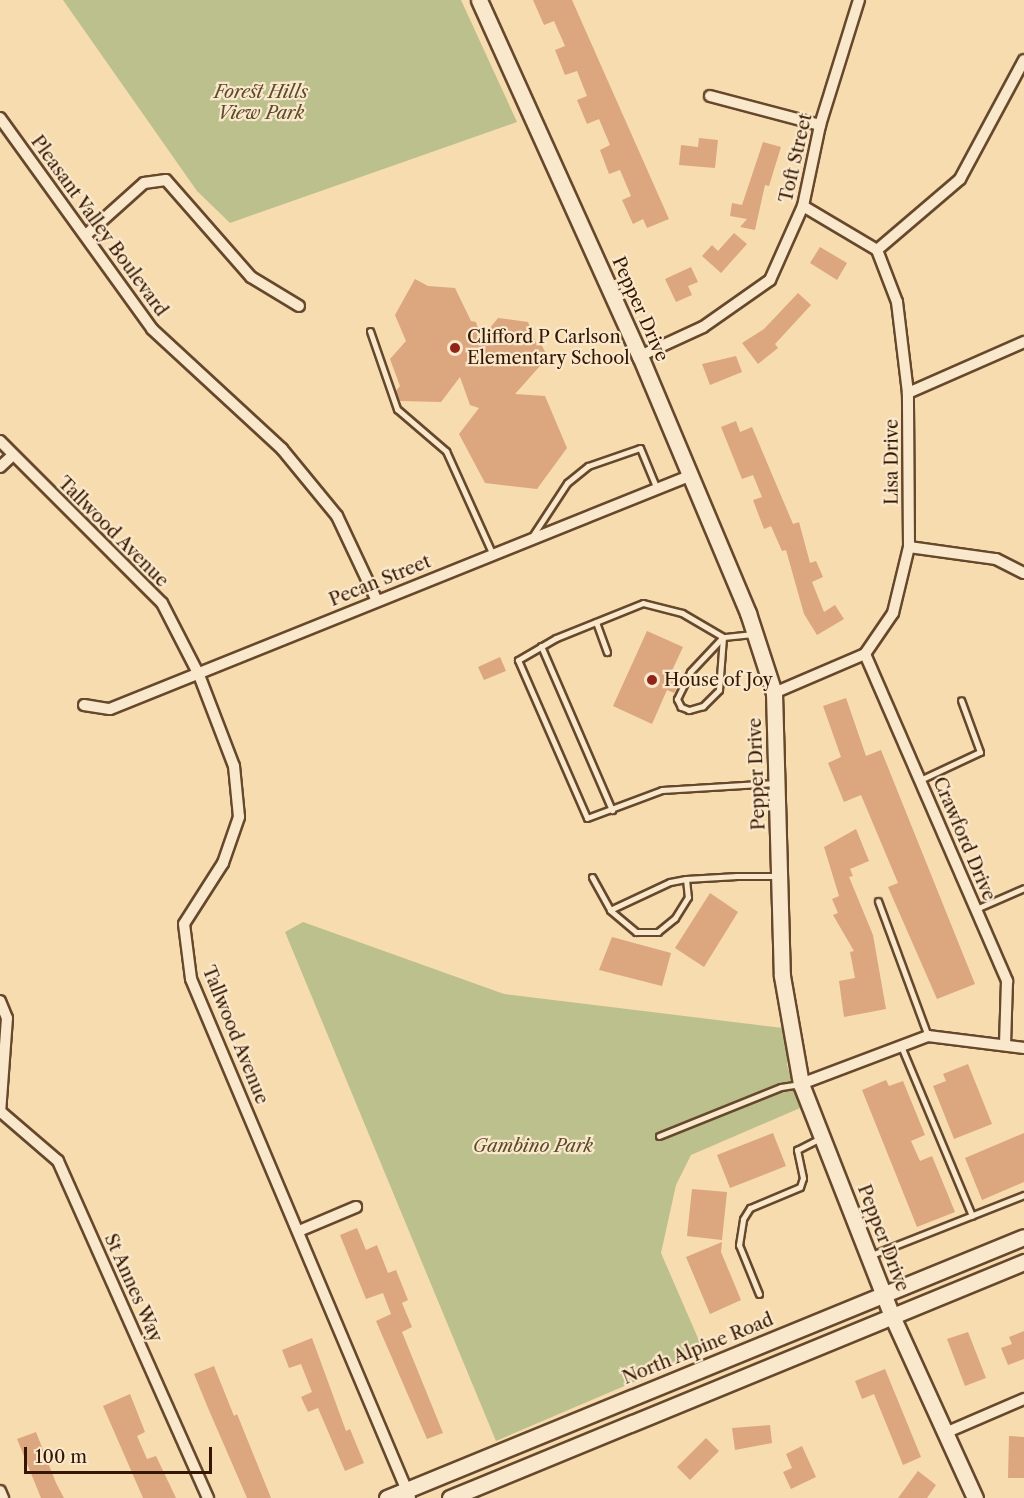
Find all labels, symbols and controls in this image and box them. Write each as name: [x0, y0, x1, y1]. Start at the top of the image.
park label: Forest Hills View Park: [214, 82, 308, 124]
street label: Toft Street: [775, 111, 817, 205]
street label: Pleasant Valley Boulevard: [26, 131, 172, 321]
street label: Pepper Drive: [607, 253, 673, 365]
place label: Clifford P Carlson Elementary School: [467, 327, 630, 370]
marker: Clifford P Carlson Elementary School: [448, 341, 462, 355]
street label: Lisa Drive: [881, 419, 903, 505]
street label: Tallwood Avenue: [53, 472, 173, 592]
street label: Pecan Street: [326, 551, 434, 611]
place label: House of Joy: [664, 669, 773, 691]
marker: House of Joy: [645, 673, 659, 687]
street label: Pepper Drive: [744, 717, 770, 831]
street label: Crawford Drive: [928, 774, 1000, 904]
street label: Tallwood Avenue: [197, 962, 273, 1108]
park label: Gambino Park: [473, 1135, 593, 1157]
street label: Pepper Drive: [853, 1181, 913, 1295]
street label: St Annes Way: [99, 1230, 167, 1346]
street label: North Alpine Road: [619, 1309, 777, 1389]
scale bar: [27, 1435, 214, 1473]
text: 100 m: [35, 1446, 87, 1468]

